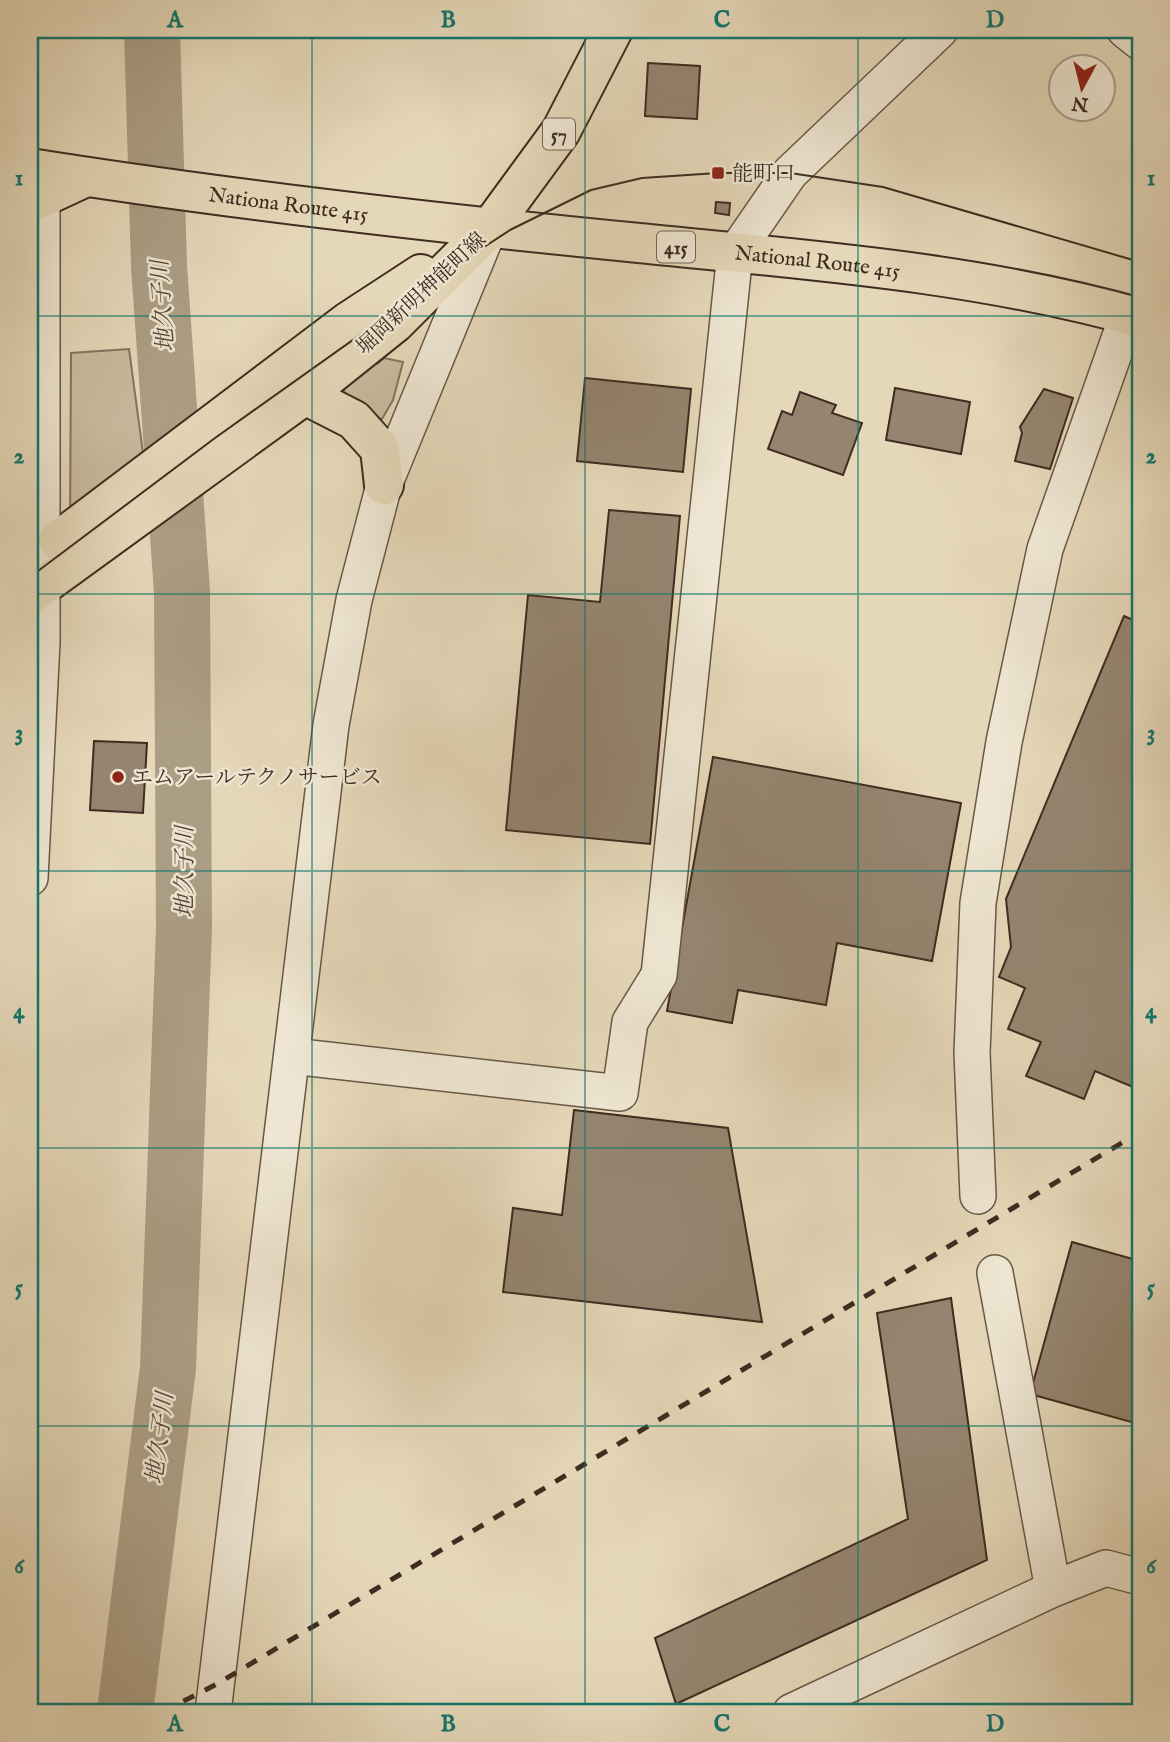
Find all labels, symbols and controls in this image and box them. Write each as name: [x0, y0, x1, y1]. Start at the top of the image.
text: A: [166, 6, 184, 35]
text: B: [440, 6, 456, 35]
text: C: [714, 6, 731, 35]
text: D: [986, 6, 1004, 35]
north arrow: [1048, 52, 1118, 122]
text: N: [1070, 90, 1091, 116]
road number: 57: [543, 118, 575, 150]
place label: 能町口: [732, 161, 795, 188]
text: 1: [15, 164, 23, 193]
text: 1: [1147, 164, 1155, 193]
marker: 能町口: [710, 165, 726, 181]
street label: Nationa Route 415: [207, 182, 370, 229]
street label: 堀岡新明神能町線: [351, 227, 493, 361]
road number: 415: [657, 232, 695, 262]
street label: National Route 415: [733, 240, 902, 286]
water label: 地久子川: [146, 256, 181, 353]
text: 2: [14, 442, 25, 471]
text: 2: [1146, 442, 1157, 471]
text: 3: [15, 719, 23, 748]
text: 3: [1147, 719, 1155, 748]
place label: エムアールテクノサービス: [132, 765, 382, 792]
marker: エムアールテクノサービス: [110, 769, 126, 785]
water label: 地久子川: [171, 823, 200, 918]
text: 4: [13, 997, 25, 1026]
text: 4: [1145, 997, 1157, 1026]
text: 5: [15, 1274, 24, 1303]
text: 5: [1147, 1274, 1156, 1303]
water label: 地久子川: [140, 1388, 181, 1486]
text: 6: [14, 1552, 25, 1581]
text: 6: [1146, 1552, 1157, 1581]
text: A: [166, 1710, 184, 1739]
text: B: [440, 1710, 456, 1739]
text: C: [714, 1710, 731, 1739]
text: D: [986, 1710, 1004, 1739]

